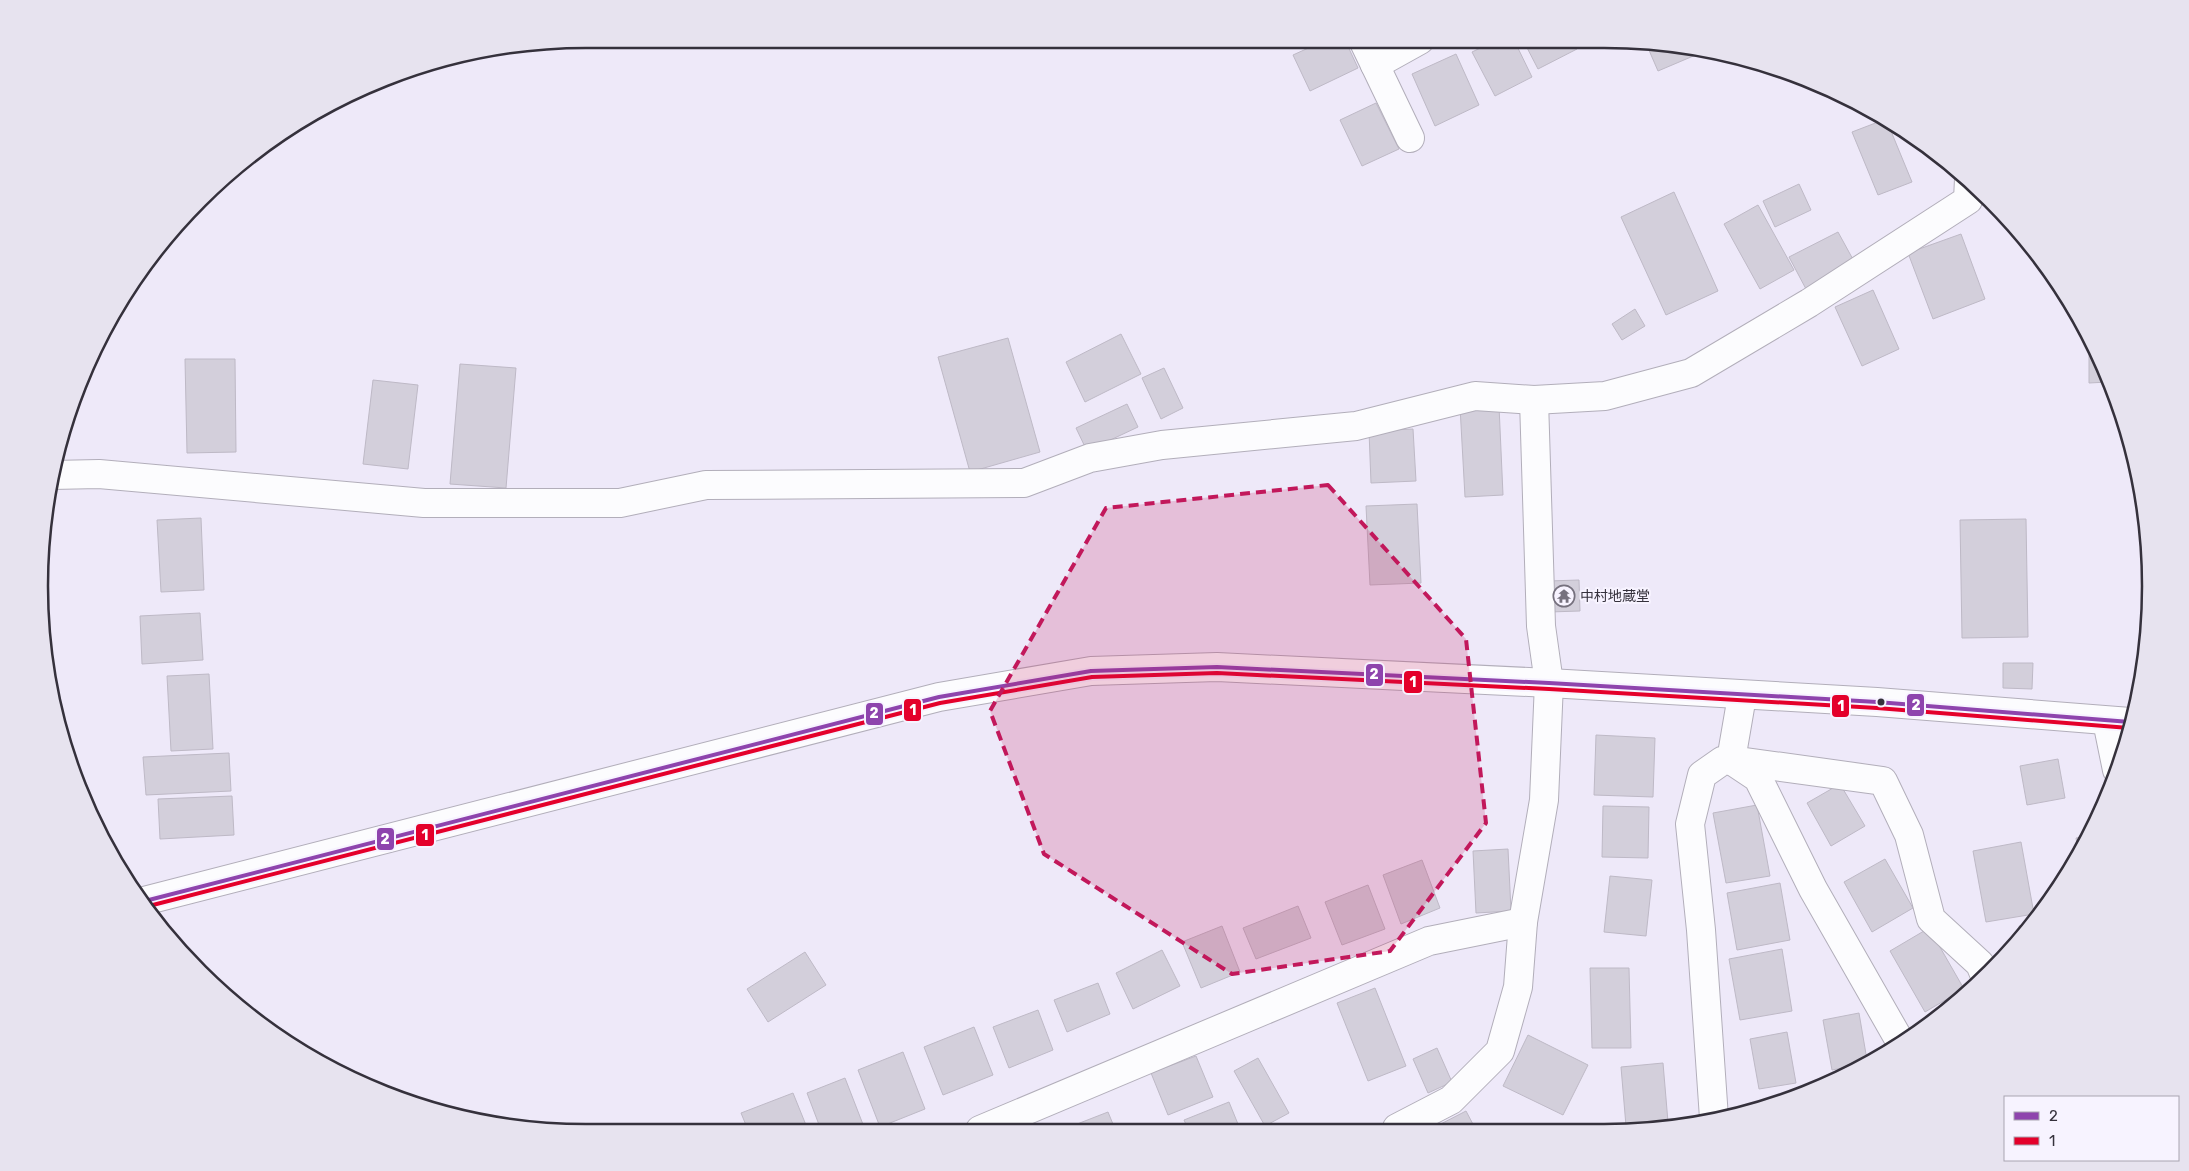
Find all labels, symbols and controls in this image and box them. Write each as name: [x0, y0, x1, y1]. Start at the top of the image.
temple icon: 中村地蔵堂: [1552, 584, 1576, 608]
place label: 中村地蔵堂: [1580, 588, 1650, 605]
line badge: 2: [1365, 663, 1384, 687]
text: 2: [1369, 666, 1379, 683]
line badge: 1: [1403, 670, 1423, 694]
text: 1: [1410, 674, 1417, 691]
line badge: 2: [1906, 693, 1925, 717]
line badge: 1: [1831, 694, 1850, 718]
unlabelled marker: [1876, 697, 1886, 707]
text: 2: [1911, 697, 1921, 714]
line badge: 1: [903, 698, 922, 722]
text: 1: [1838, 698, 1845, 715]
line badge: 2: [865, 702, 884, 726]
text: 1: [910, 702, 917, 719]
text: 2: [869, 705, 879, 722]
line badge: 1: [415, 823, 435, 847]
line badge: 2: [376, 827, 395, 851]
text: 1: [422, 827, 429, 844]
text: 2: [380, 831, 390, 848]
legend: [2004, 1096, 2179, 1161]
text: 2: [2049, 1107, 2058, 1125]
text: 1: [2049, 1132, 2055, 1150]

